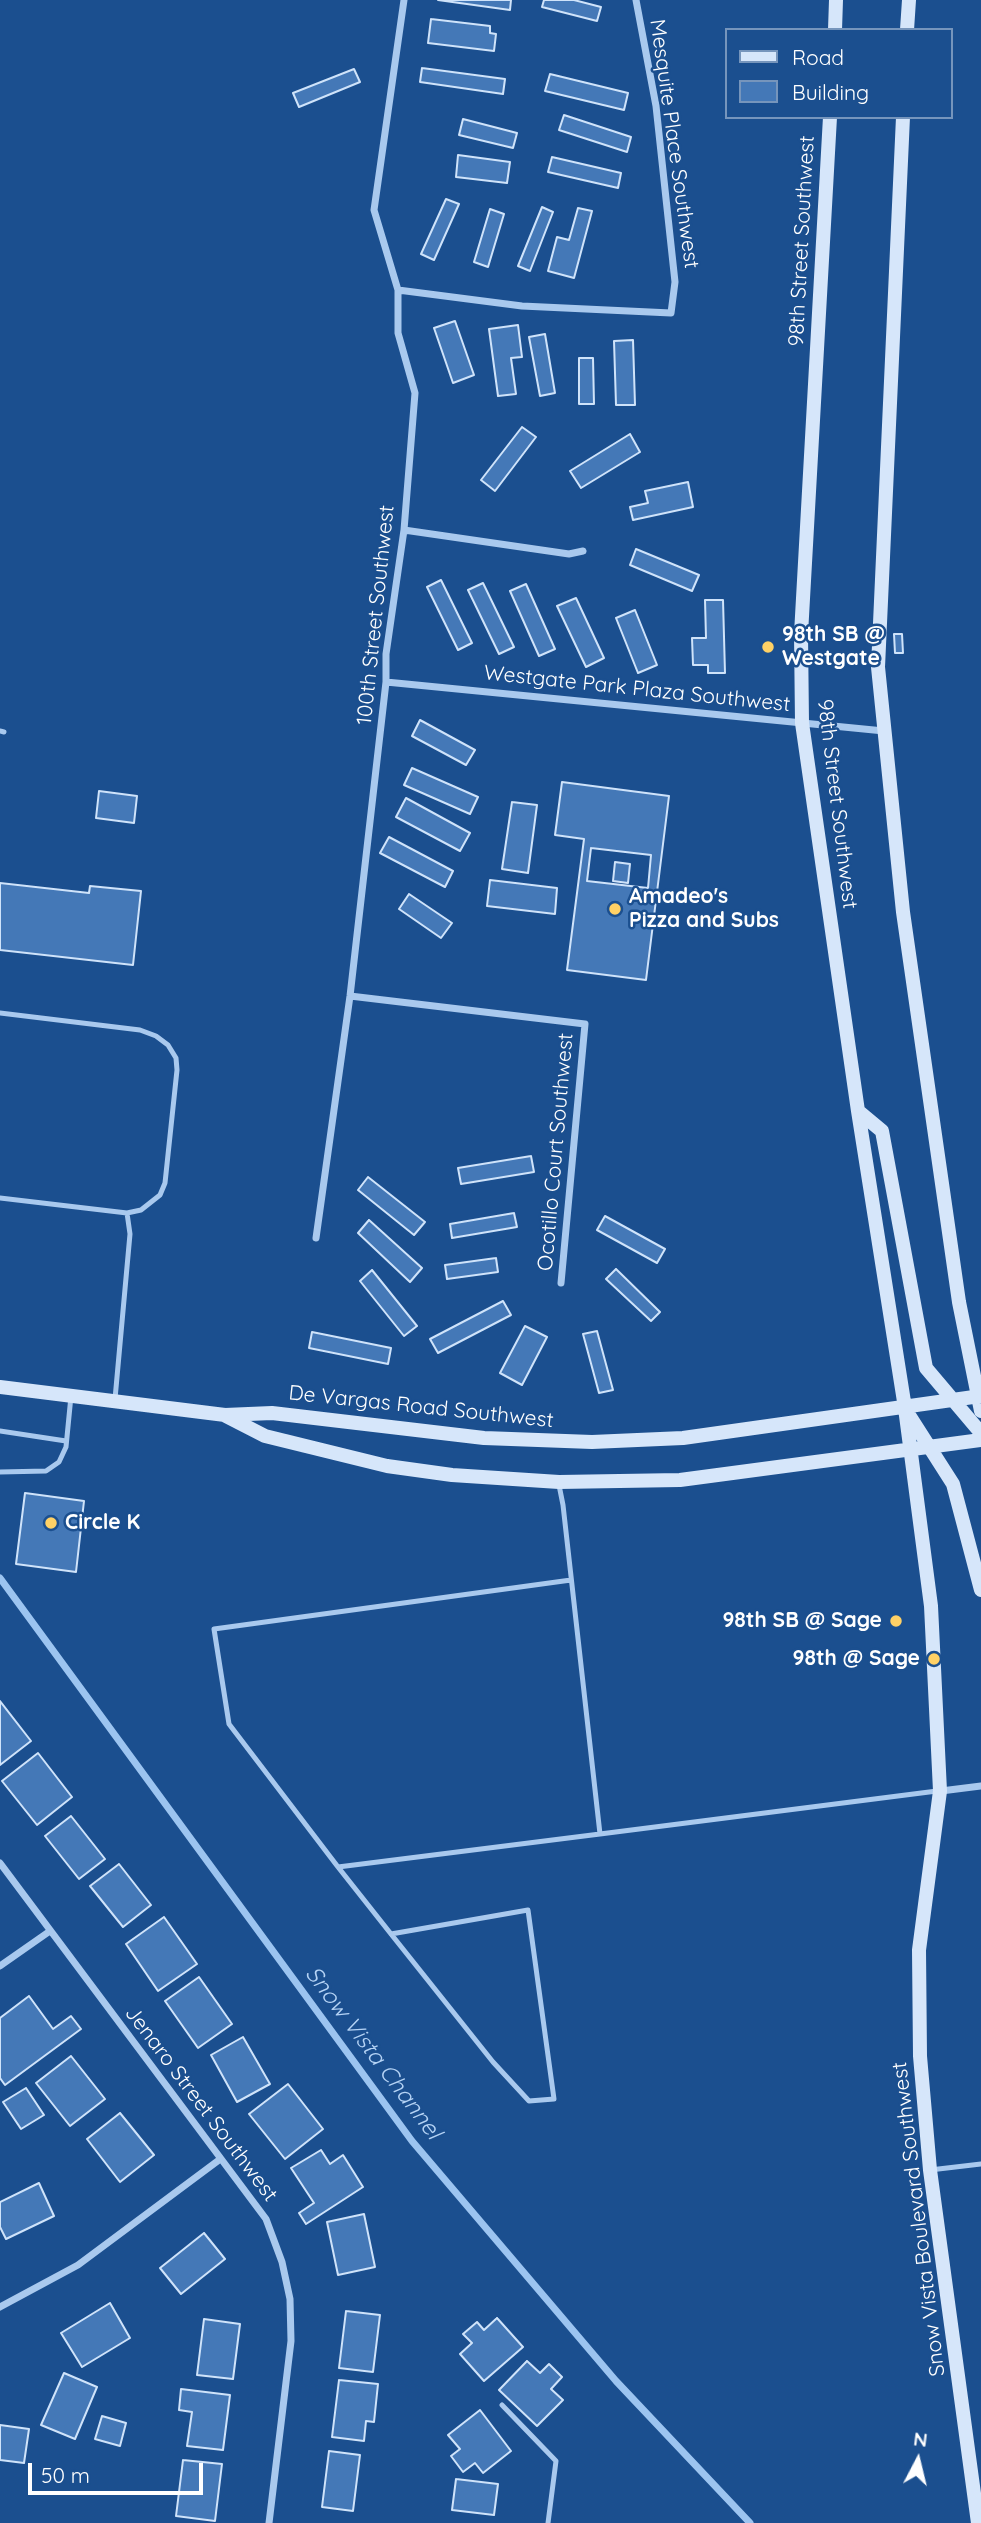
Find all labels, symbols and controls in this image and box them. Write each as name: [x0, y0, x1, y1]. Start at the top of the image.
street label: Mesquite Place Southwest: [644, 18, 704, 270]
legend: [726, 28, 953, 119]
text: Road: [792, 44, 844, 70]
text: Building: [792, 79, 869, 105]
street label: 98th Street Southwest: [784, 135, 820, 347]
street label: 100th Street Southwest: [352, 504, 400, 726]
place label: 98th SB @ Westgate: [782, 622, 885, 672]
marker: 98th SB @ Westgate: [760, 639, 776, 655]
street label: Westgate Park Plaza Southwest: [483, 660, 791, 718]
street label: 98th Street Southwest: [812, 698, 862, 910]
place label: Amadeo's Pizza and Subs: [629, 884, 779, 934]
marker: Amadeo's Pizza and Subs: [607, 901, 623, 917]
street label: Ocotillo Court Southwest: [533, 1032, 579, 1272]
street label: De Vargas Road Southwest: [287, 1381, 555, 1433]
place label: Circle K: [65, 1510, 140, 1536]
marker: Circle K: [43, 1515, 59, 1531]
place label: 98th SB @ Sage: [722, 1608, 882, 1634]
marker: 98th SB @ Sage: [888, 1613, 904, 1629]
place label: 98th @ Sage: [793, 1646, 920, 1672]
marker: 98th @ Sage: [926, 1651, 942, 1667]
water label: Snow Vista Channel: [299, 1961, 447, 2145]
street label: Jenaro Street Southwest: [119, 2001, 283, 2207]
street label: Snow Vista Boulevard Southwest: [887, 2060, 951, 2378]
north arrow: [883, 2425, 953, 2495]
text: N: [912, 2426, 929, 2452]
scale bar: [32, 2450, 206, 2494]
text: 50 m: [41, 2462, 90, 2488]

